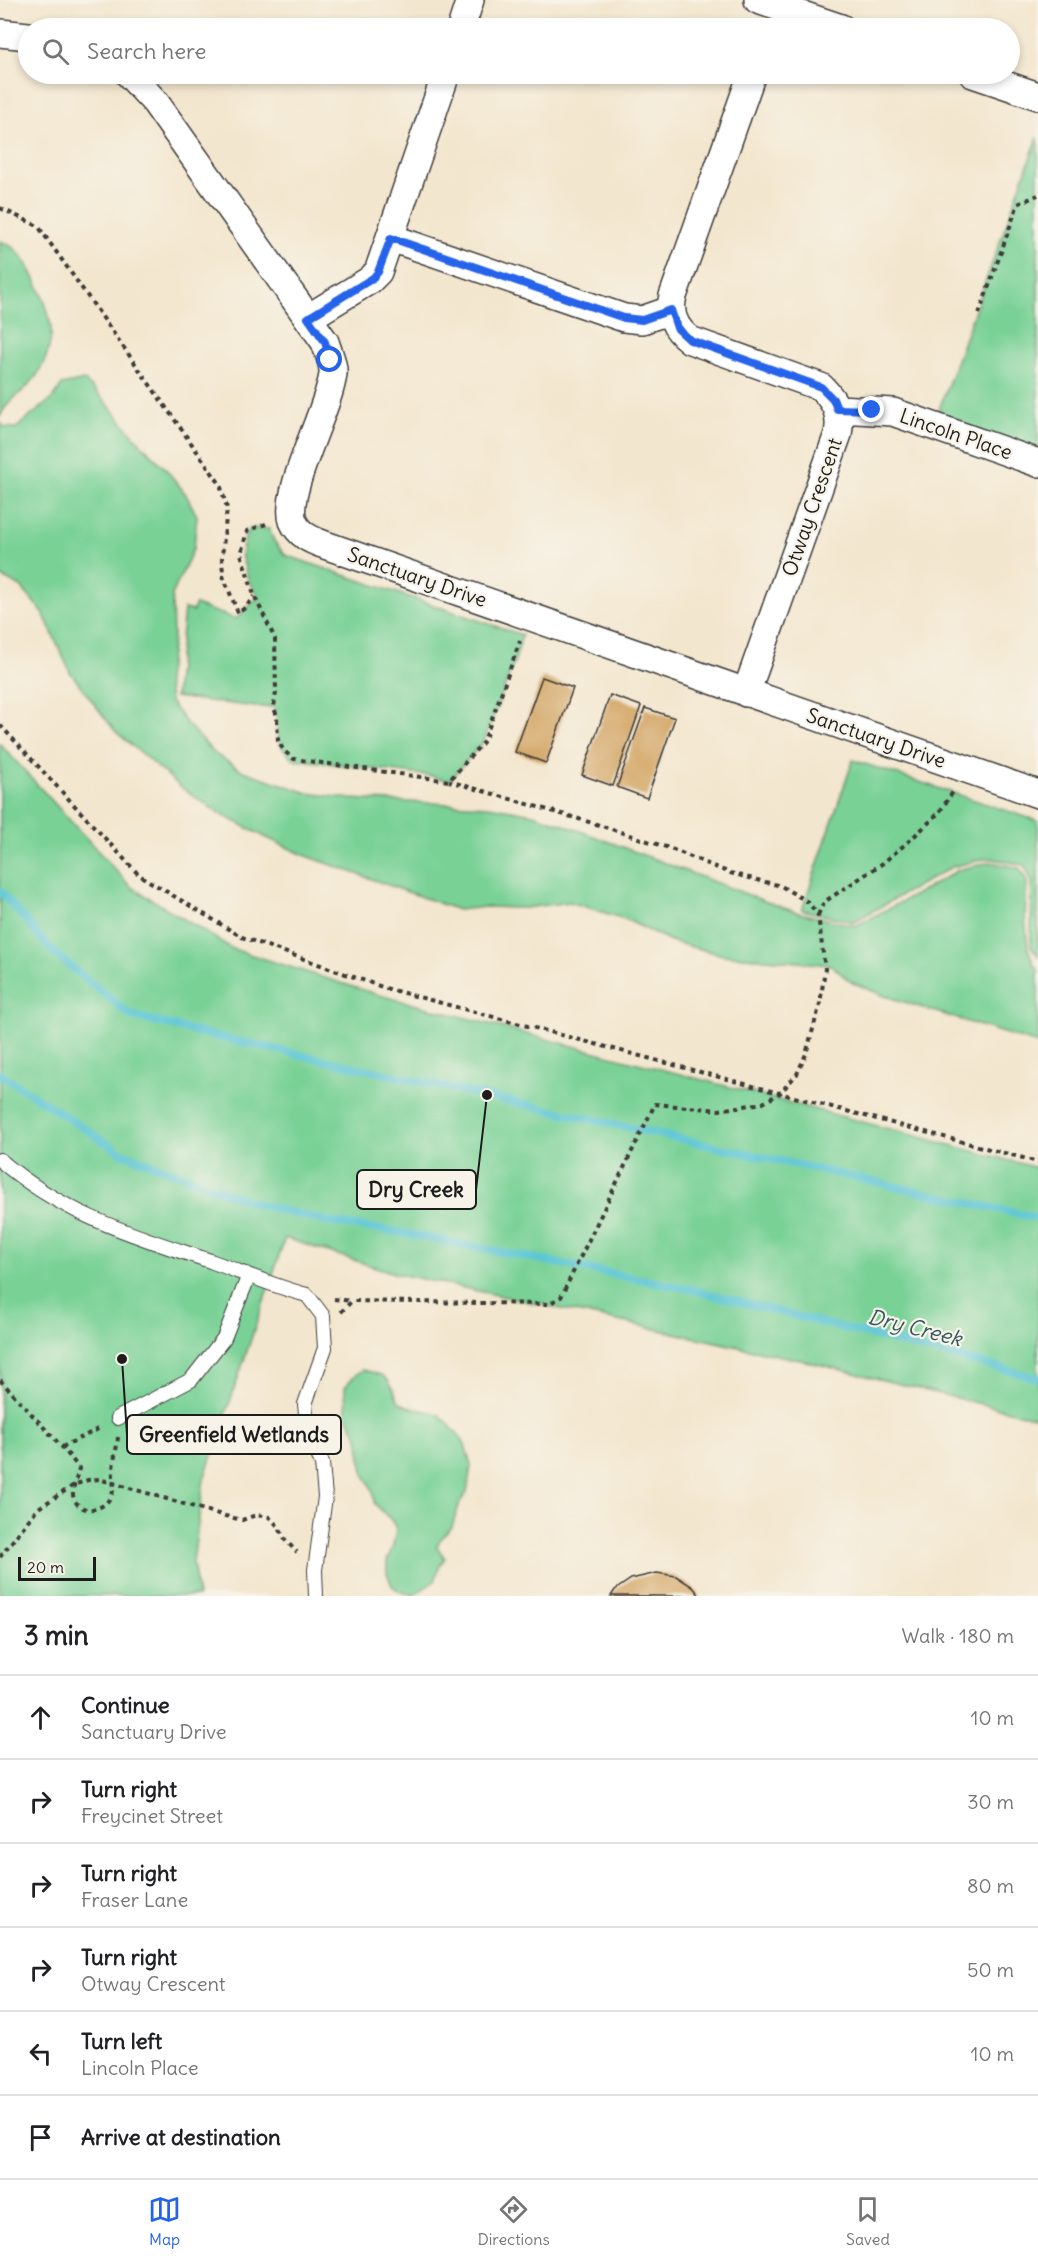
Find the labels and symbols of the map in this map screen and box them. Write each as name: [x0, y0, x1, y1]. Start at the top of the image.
route start: [316, 346, 342, 372]
route end: [858, 396, 884, 422]
street label: Lincoln Place: [897, 403, 1016, 464]
street label: Otway Crescent: [776, 434, 847, 579]
street label: Sanctuary Drive: [344, 541, 490, 612]
street label: Sanctuary Drive: [803, 702, 949, 773]
callout: Dry Creek: [357, 1170, 476, 1209]
text: Dry Creek: [368, 1176, 464, 1203]
water label: Dry Creek: [866, 1303, 966, 1352]
callout: Greenfield Wetlands: [127, 1415, 341, 1454]
text: Greenfield Wetlands: [139, 1421, 330, 1448]
scale bar: [18, 1554, 96, 1582]

